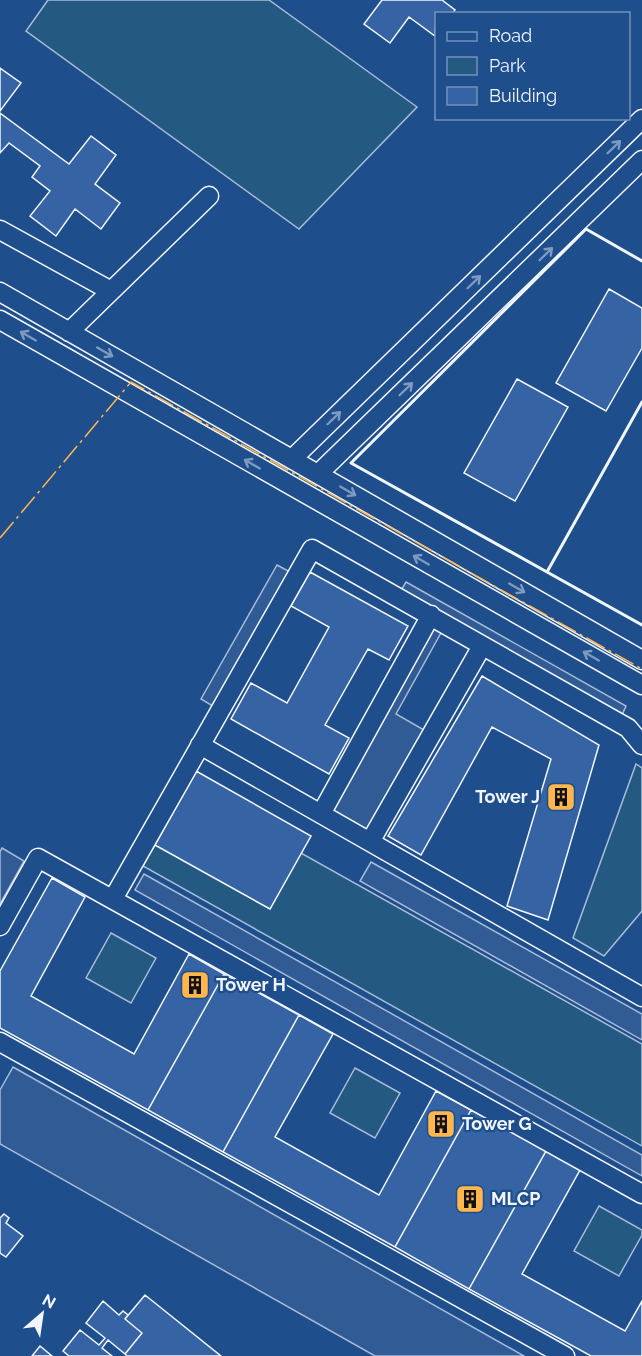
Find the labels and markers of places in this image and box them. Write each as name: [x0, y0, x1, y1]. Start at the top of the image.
building icon: Tower J: [545, 781, 577, 813]
place label: Tower J: [475, 786, 540, 807]
building icon: Tower H: [179, 969, 211, 1001]
place label: Tower H: [216, 974, 286, 995]
building icon: Tower G: [425, 1108, 457, 1140]
place label: Tower G: [462, 1113, 531, 1134]
building icon: MLCP: [454, 1183, 486, 1215]
place label: MLCP: [491, 1188, 540, 1209]

